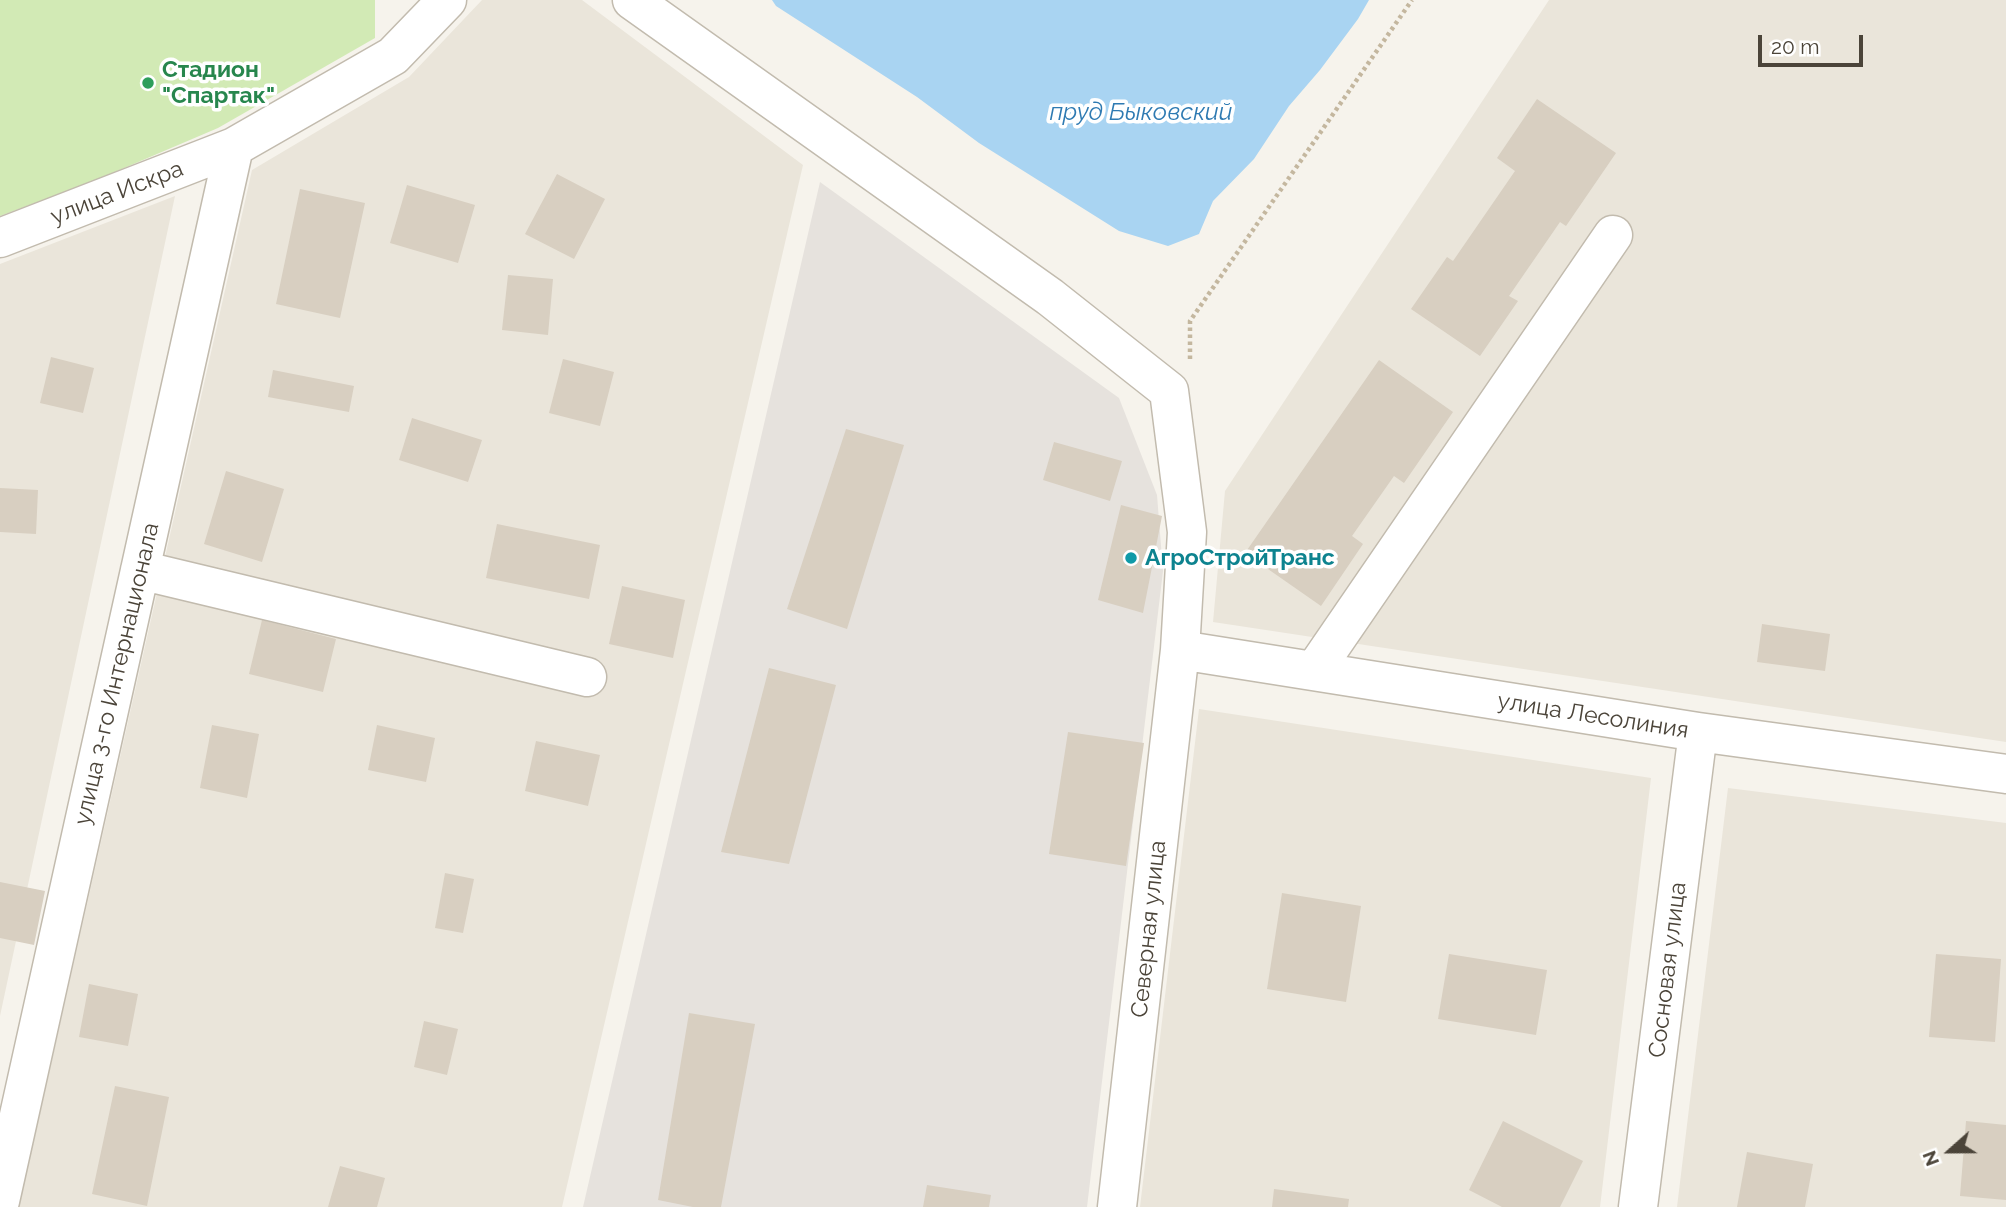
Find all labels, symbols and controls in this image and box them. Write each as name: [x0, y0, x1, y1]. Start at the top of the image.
scale bar: [1761, 21, 1866, 65]
text: 20 m: [1771, 34, 1819, 59]
place label: Стадион "Спартак": [162, 56, 275, 110]
marker: Стадион "Спартак": [140, 75, 156, 91]
water label: пруд Быковский: [1050, 99, 1232, 127]
street label: улица Искра: [47, 155, 187, 231]
street label: улица 3-го Интернационала: [69, 520, 165, 828]
place label: АгроСтройТранс: [1145, 544, 1335, 572]
marker: АгроСтройТранс: [1123, 550, 1139, 566]
street label: улица Лесолиния: [1495, 687, 1691, 745]
street label: Северная улица: [1126, 839, 1172, 1019]
street label: Сосновая улица: [1644, 881, 1692, 1059]
north arrow: [1915, 1116, 1985, 1186]
text: N: [1918, 1148, 1943, 1169]

